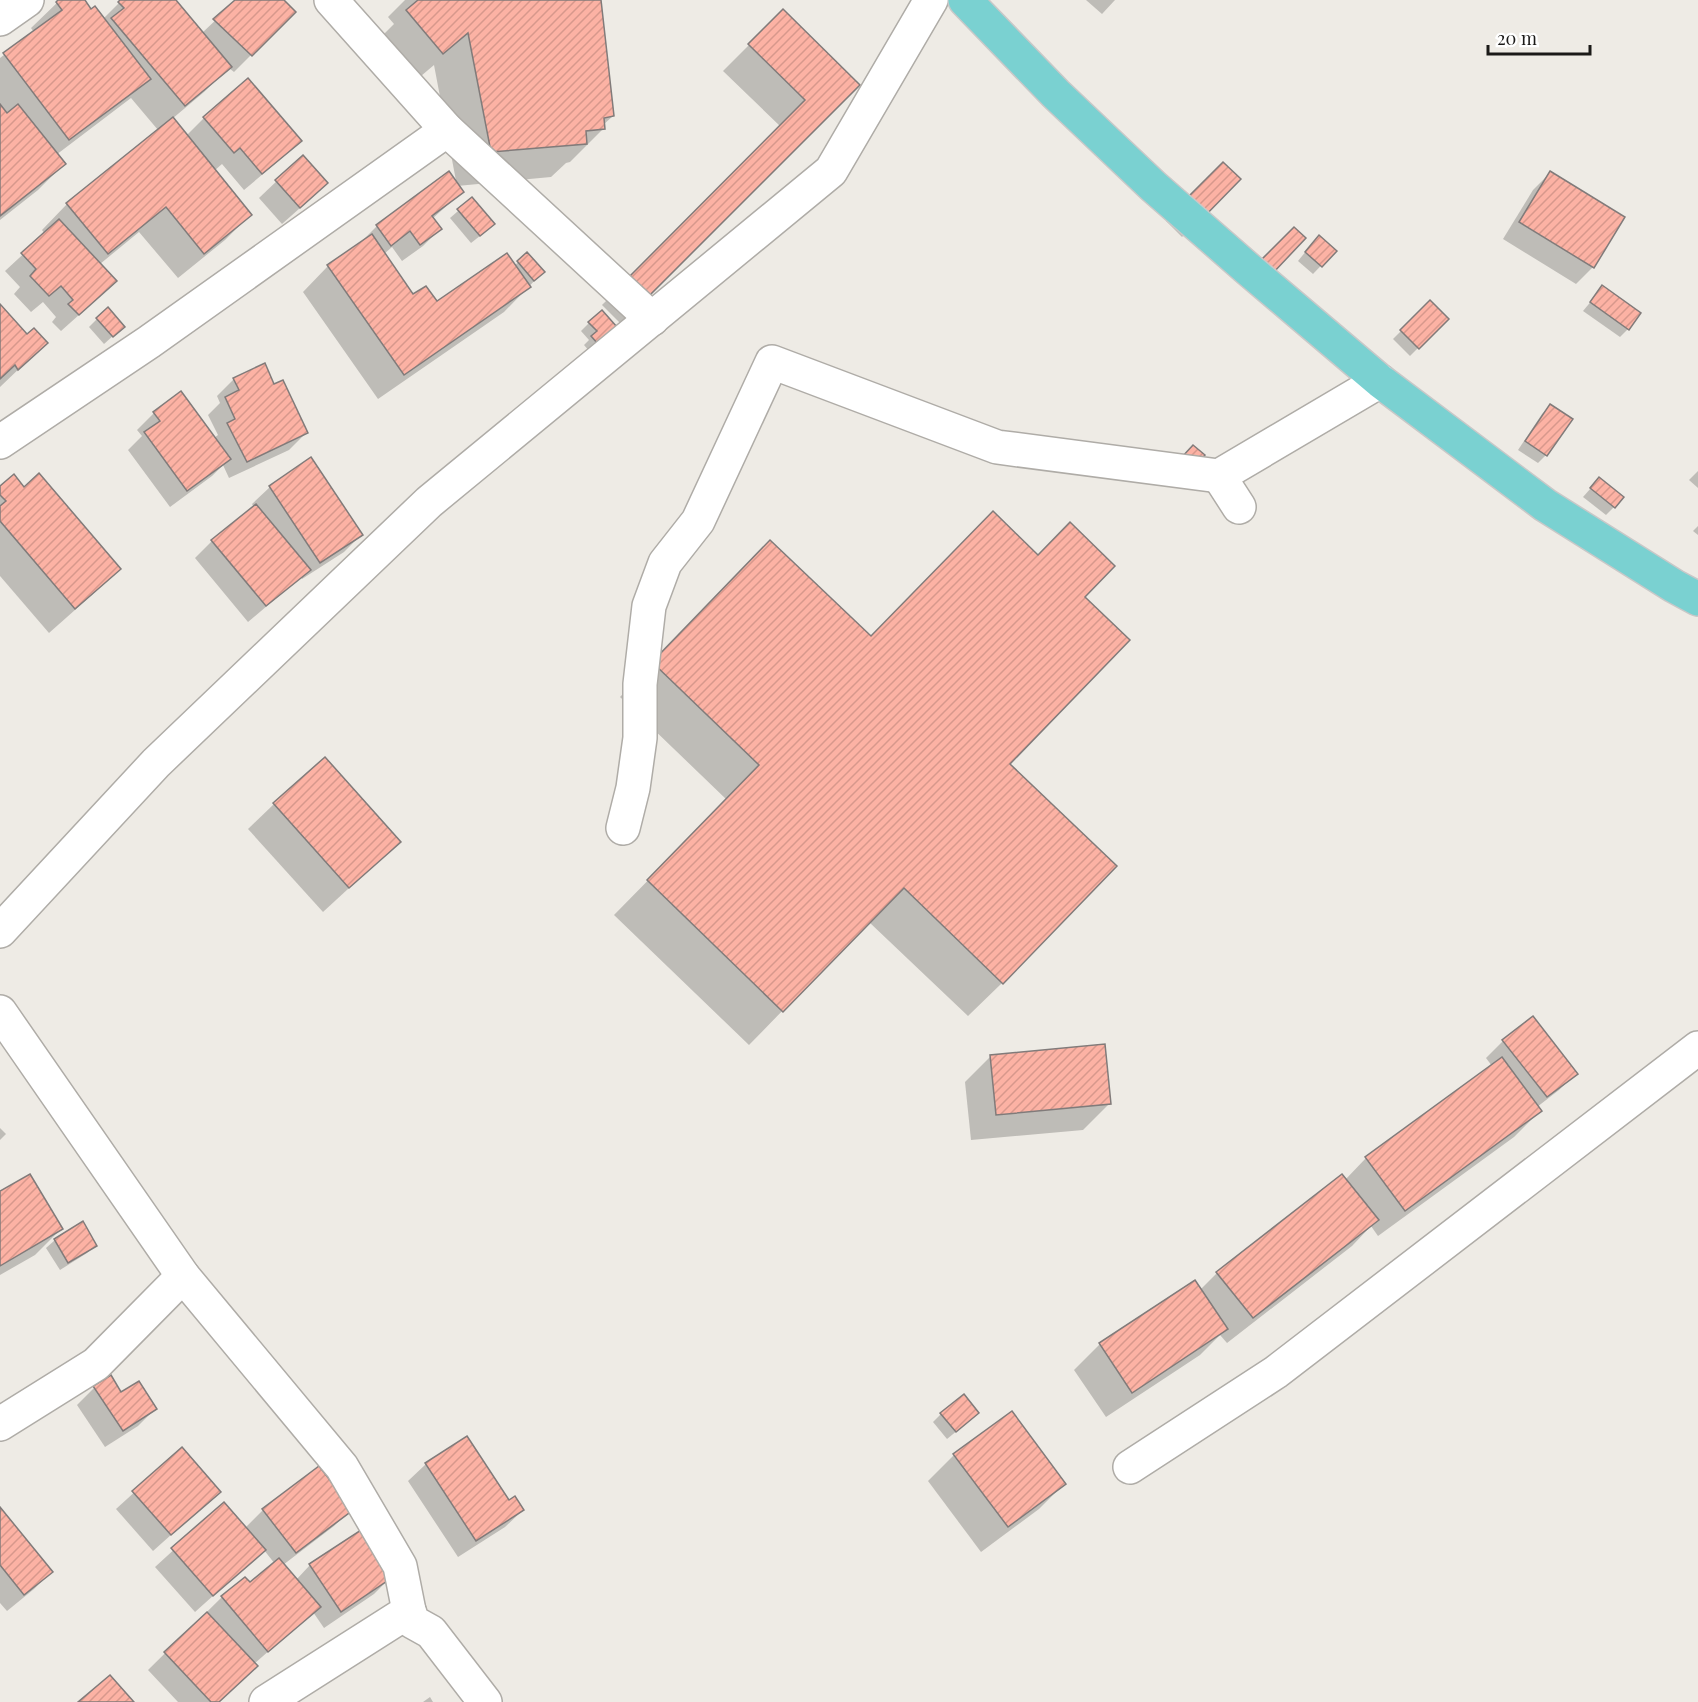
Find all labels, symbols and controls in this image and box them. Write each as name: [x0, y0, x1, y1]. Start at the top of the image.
scale bar: [1488, 18, 1590, 56]
text: 20 m: [1497, 26, 1537, 50]

